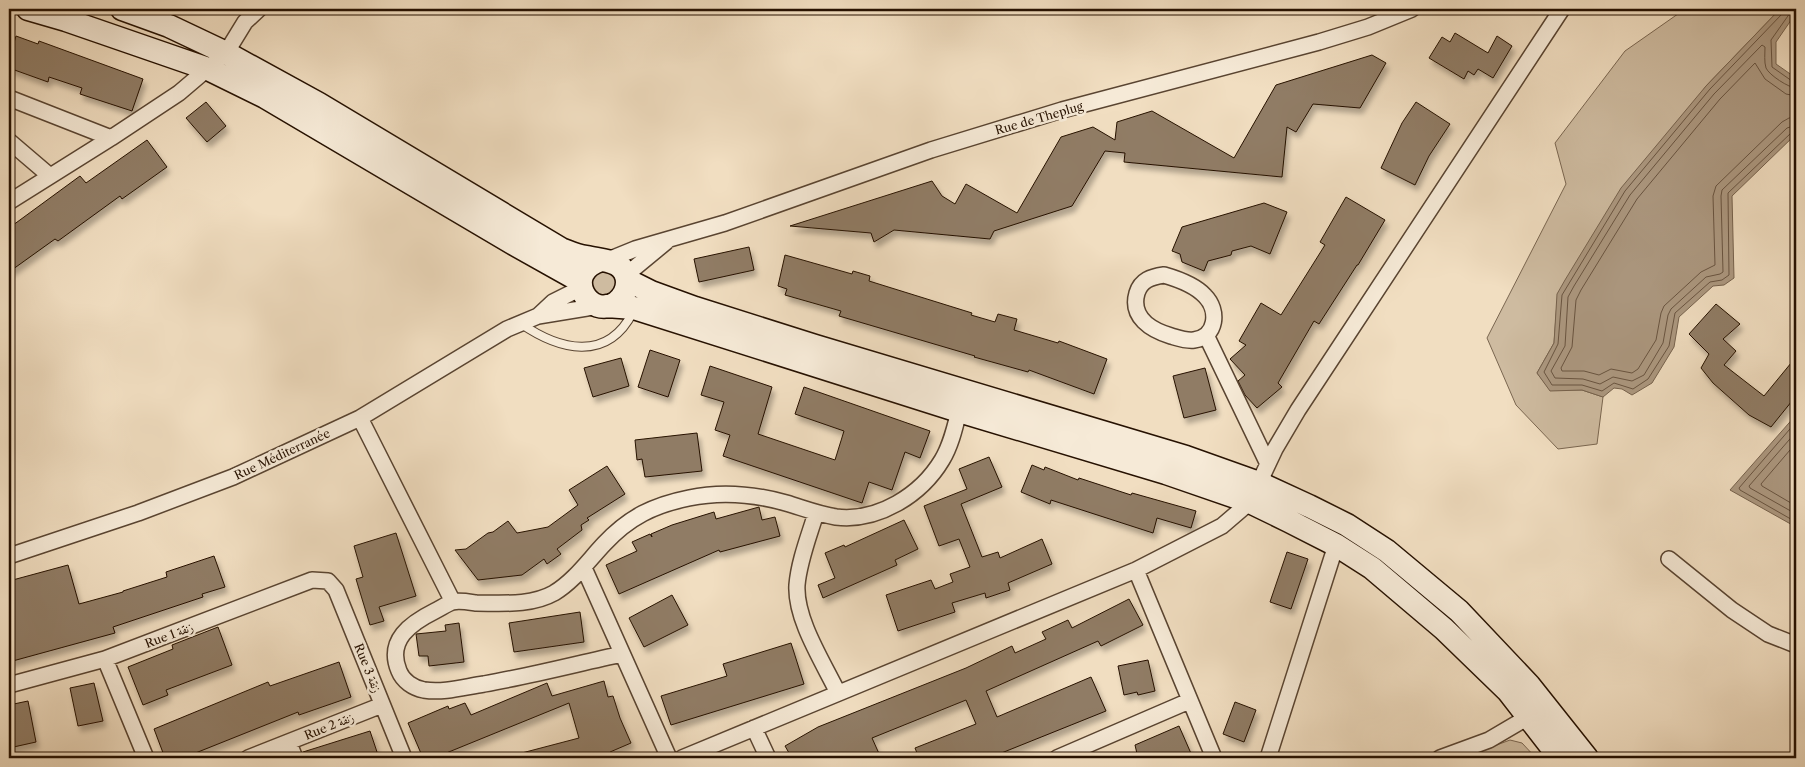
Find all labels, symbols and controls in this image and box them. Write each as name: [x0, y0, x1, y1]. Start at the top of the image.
street label: Rue de Theplug: [993, 98, 1085, 138]
street label: Rue Méditerranée: [232, 425, 333, 483]
street label: Rue 1 زنقة: [143, 619, 195, 651]
street label: Rue 3 زنقة: [351, 641, 385, 695]
street label: Rue 2 زنقة: [302, 709, 356, 743]

